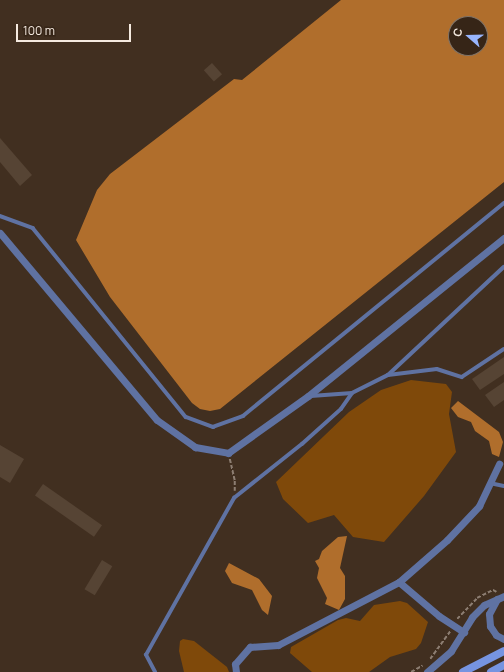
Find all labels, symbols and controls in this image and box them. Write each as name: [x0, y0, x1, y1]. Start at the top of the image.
scale bar: [18, 16, 133, 42]
north arrow: [448, 16, 488, 56]
text: 100 m: [23, 22, 55, 39]
text: С: [449, 26, 466, 38]

